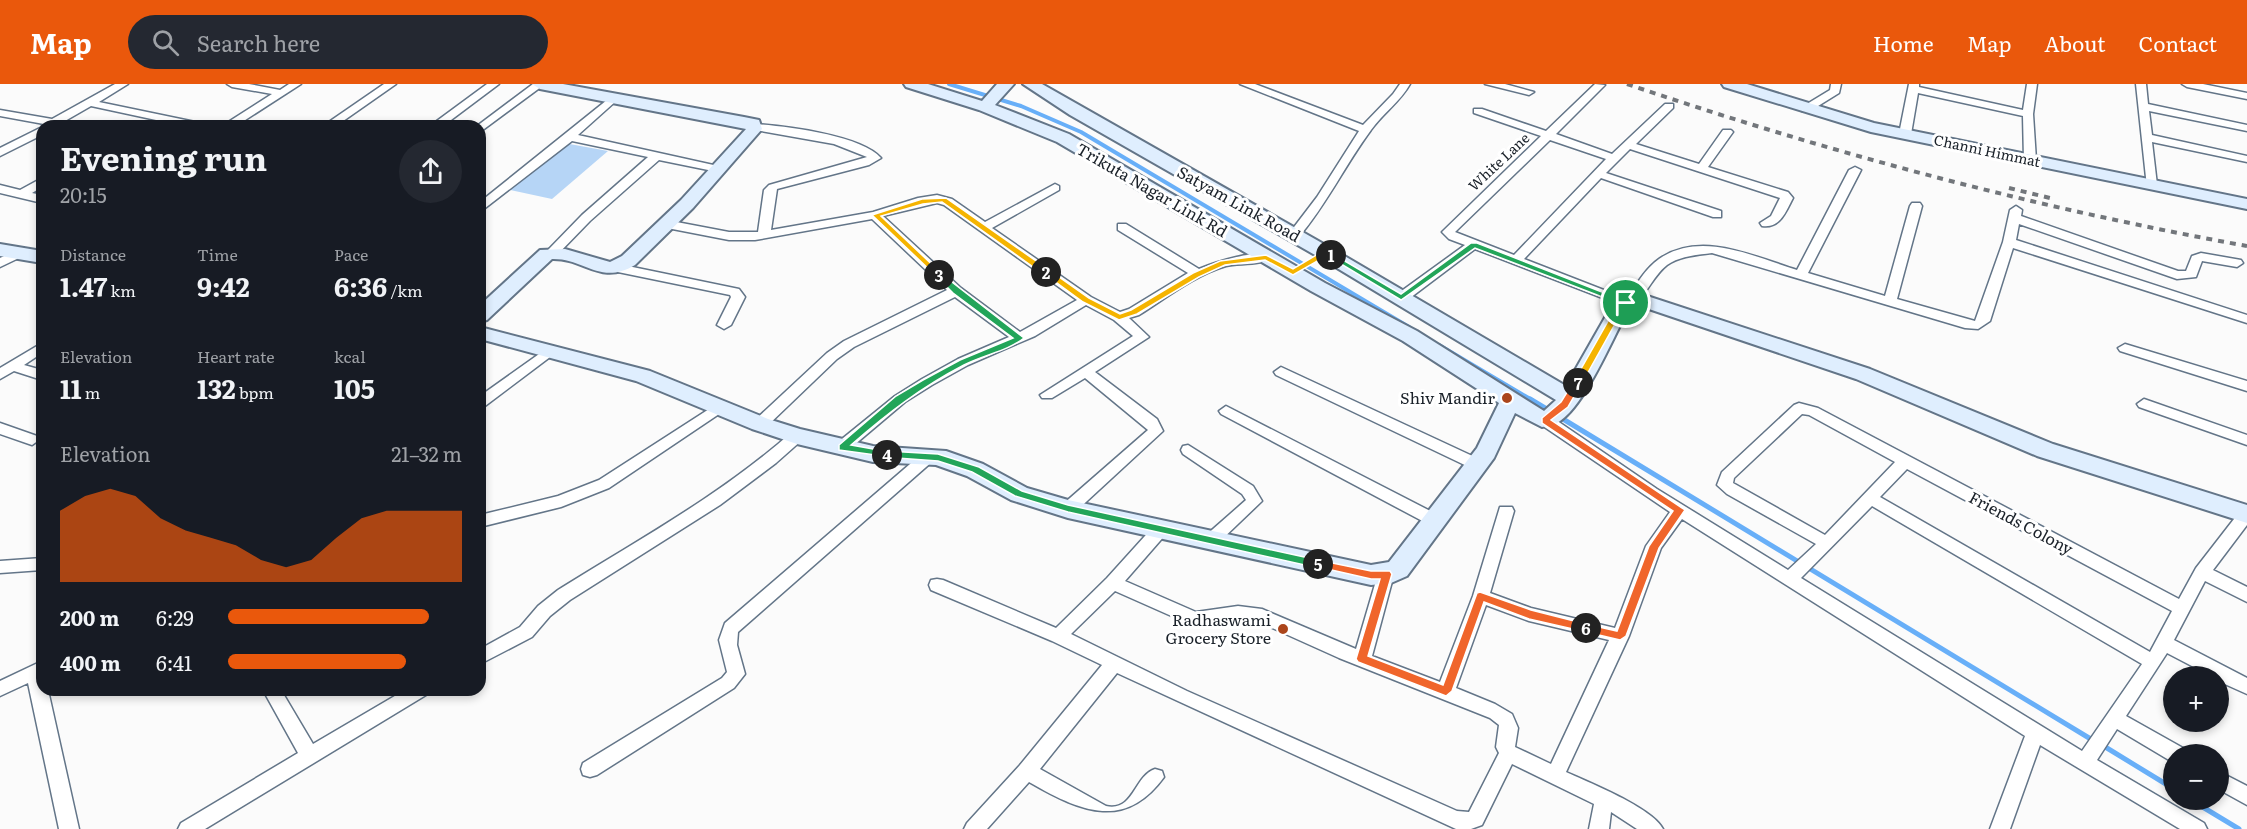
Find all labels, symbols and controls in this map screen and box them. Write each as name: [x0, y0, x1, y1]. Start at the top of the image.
search box: [128, 15, 548, 69]
text: Map: [30, 21, 92, 63]
icon: search: [149, 26, 182, 59]
text: Search here: [197, 26, 320, 59]
text: Home: [1873, 27, 1934, 58]
text: Map: [1967, 27, 2011, 58]
text: About: [2044, 27, 2106, 58]
text: Contact: [2139, 27, 2217, 58]
street label: White Lane: [1463, 128, 1533, 195]
street label: Channi Himmat: [1932, 129, 2043, 171]
text: Evening run: [60, 132, 267, 181]
street label: Trikuta Nagar Link Rd: [1073, 136, 1233, 242]
button: share: [399, 140, 462, 203]
street label: Satyam Link Road: [1173, 159, 1306, 247]
text: 20:15: [60, 179, 107, 209]
pin: 1: [1316, 240, 1346, 270]
text: Distance: [60, 242, 126, 266]
text: Time: [197, 242, 238, 266]
text: Pace: [334, 242, 368, 266]
text: 1: [1328, 243, 1334, 267]
pin: 2: [1031, 257, 1061, 287]
pin: 3: [924, 260, 954, 290]
text: 2: [1042, 260, 1050, 284]
text: 3: [935, 263, 943, 287]
text: 1.47: [60, 266, 107, 305]
text: 9:42: [197, 266, 250, 305]
text: 6:36: [334, 266, 387, 305]
pin: [1600, 277, 1651, 328]
text: km: [107, 278, 136, 302]
text: /km: [387, 278, 422, 302]
icon: arrive: [1609, 286, 1642, 319]
text: Elevation: [60, 344, 132, 368]
text: Heart rate: [197, 344, 275, 368]
text: kcal: [334, 344, 366, 368]
text: 11: [60, 368, 82, 407]
text: 132: [197, 368, 236, 407]
text: 105: [334, 368, 375, 407]
pin: 7: [1563, 368, 1593, 398]
text: 7: [1574, 371, 1582, 395]
text: m: [82, 380, 100, 404]
text: bpm: [236, 380, 274, 404]
place label: Shiv Mandir: [1400, 385, 1495, 409]
marker: Shiv Mandir: [1500, 391, 1514, 405]
text: Elevation: [60, 438, 150, 468]
text: 21–32 m: [391, 438, 462, 468]
pin: 4: [872, 440, 902, 470]
text: 4: [882, 443, 892, 467]
street label: Friends Colony: [1965, 485, 2079, 560]
pin: 5: [1303, 549, 1333, 579]
text: 5: [1314, 552, 1322, 576]
text: 200 m: [60, 602, 119, 632]
text: 6:29: [156, 602, 194, 632]
place label: Radhaswami Grocery Store: [1165, 607, 1271, 649]
pin: 6: [1571, 613, 1601, 643]
text: 6: [1581, 616, 1591, 640]
marker: Radhaswami Grocery Store: [1276, 622, 1290, 636]
text: 400 m: [60, 647, 121, 677]
text: 6:41: [156, 647, 192, 677]
map controls: [2163, 666, 2229, 810]
button: +: [2163, 666, 2229, 732]
button: −: [2163, 744, 2229, 810]

